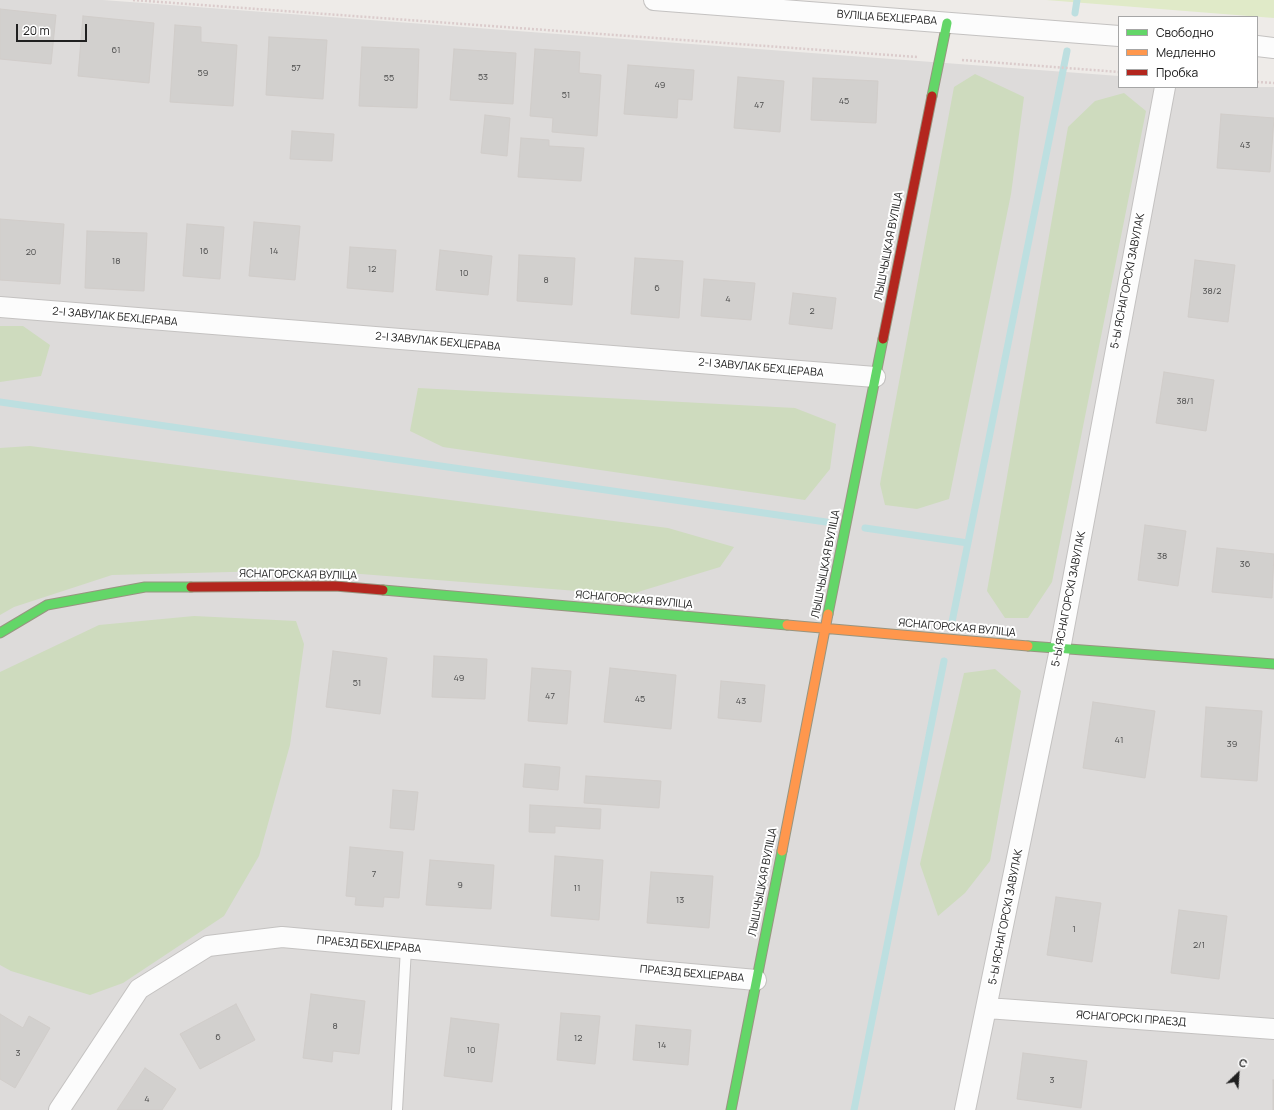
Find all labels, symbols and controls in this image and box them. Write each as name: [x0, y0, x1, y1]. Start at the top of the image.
street label: ВУЛІЦА БЕХЦЕРАВА: [836, 8, 938, 28]
scale bar: [18, 16, 89, 42]
legend: [1118, 16, 1258, 88]
text: 20 m: [23, 22, 50, 39]
text: Свободно: [1156, 24, 1214, 41]
text: Медленно: [1156, 44, 1216, 61]
house number: 61: [112, 45, 120, 55]
house number: 57: [291, 63, 301, 73]
text: Пробка: [1156, 64, 1198, 81]
house number: 59: [198, 68, 208, 78]
house number: 53: [478, 72, 488, 82]
house number: 55: [384, 73, 394, 83]
house number: 49: [655, 80, 665, 90]
house number: 51: [562, 90, 570, 100]
house number: 45: [839, 96, 849, 106]
house number: 47: [754, 100, 764, 110]
house number: 43: [1240, 140, 1250, 150]
street label: ЛЫШЧЫЦКАЯ ВУЛІЦА: [872, 191, 906, 301]
street label: 5-Ы ЯСНАГОРСКІ ЗАВУЛАК: [1108, 212, 1148, 350]
house number: 16: [199, 246, 209, 256]
house number: 14: [270, 246, 278, 256]
house number: 20: [26, 247, 36, 257]
house number: 18: [112, 256, 120, 266]
house number: 12: [368, 264, 376, 274]
house number: 10: [460, 268, 468, 278]
house number: 8: [543, 275, 549, 285]
house number: 6: [654, 283, 660, 293]
house number: 38/2: [1203, 286, 1221, 296]
house number: 4: [725, 294, 731, 304]
street label: 2-І ЗАВУЛАК БЕХЦЕРАВА: [52, 305, 178, 329]
house number: 2: [809, 306, 815, 316]
street label: 2-І ЗАВУЛАК БЕХЦЕРАВА: [375, 330, 501, 354]
street label: 2-І ЗАВУЛАК БЕХЦЕРАВА: [698, 356, 824, 380]
house number: 38/1: [1176, 396, 1194, 406]
street label: ЛЫШЧЫЦКАЯ ВУЛІЦА: [809, 509, 843, 619]
street label: 5-Ы ЯСНАГОРСКІ ЗАВУЛАК: [1049, 530, 1089, 668]
house number: 38: [1157, 551, 1167, 561]
house number: 36: [1240, 559, 1250, 569]
street label: ЯСНАГОРСКАЯ ВУЛІЦА: [239, 567, 357, 583]
street label: ЯСНАГОРСКАЯ ВУЛІЦА: [575, 588, 693, 612]
street label: ЯСНАГОРСКАЯ ВУЛІЦА: [898, 616, 1016, 640]
house number: 49: [454, 673, 464, 683]
house number: 51: [353, 678, 361, 688]
house number: 47: [545, 691, 555, 701]
house number: 45: [635, 694, 645, 704]
house number: 43: [736, 696, 746, 706]
house number: 41: [1115, 735, 1123, 745]
house number: 39: [1227, 739, 1237, 749]
street label: ЛЫШЧЫЦКАЯ ВУЛІЦА: [746, 827, 780, 937]
street label: 5-Ы ЯСНАГОРСКІ ЗАВУЛАК: [986, 848, 1026, 986]
house number: 7: [372, 869, 376, 879]
house number: 9: [457, 880, 463, 890]
house number: 11: [573, 883, 581, 893]
house number: 13: [676, 895, 684, 905]
house number: 1: [1072, 924, 1076, 934]
street label: ПРАЕЗД БЕХЦЕРАВА: [316, 934, 422, 956]
house number: 2/1: [1193, 940, 1205, 950]
street label: ПРАЕЗД БЕХЦЕРАВА: [639, 963, 745, 985]
street label: ЯСНАГОРСКІ ПРАЕЗД: [1075, 1009, 1187, 1029]
house number: 8: [332, 1021, 338, 1031]
house number: 6: [215, 1032, 221, 1042]
house number: 12: [574, 1033, 582, 1043]
house number: 14: [658, 1040, 666, 1050]
house number: 10: [467, 1045, 475, 1055]
house number: 3: [16, 1048, 20, 1058]
north arrow: [1218, 1054, 1258, 1094]
text: С: [1236, 1054, 1250, 1071]
house number: 3: [1050, 1075, 1054, 1085]
house number: 4: [144, 1094, 150, 1104]

